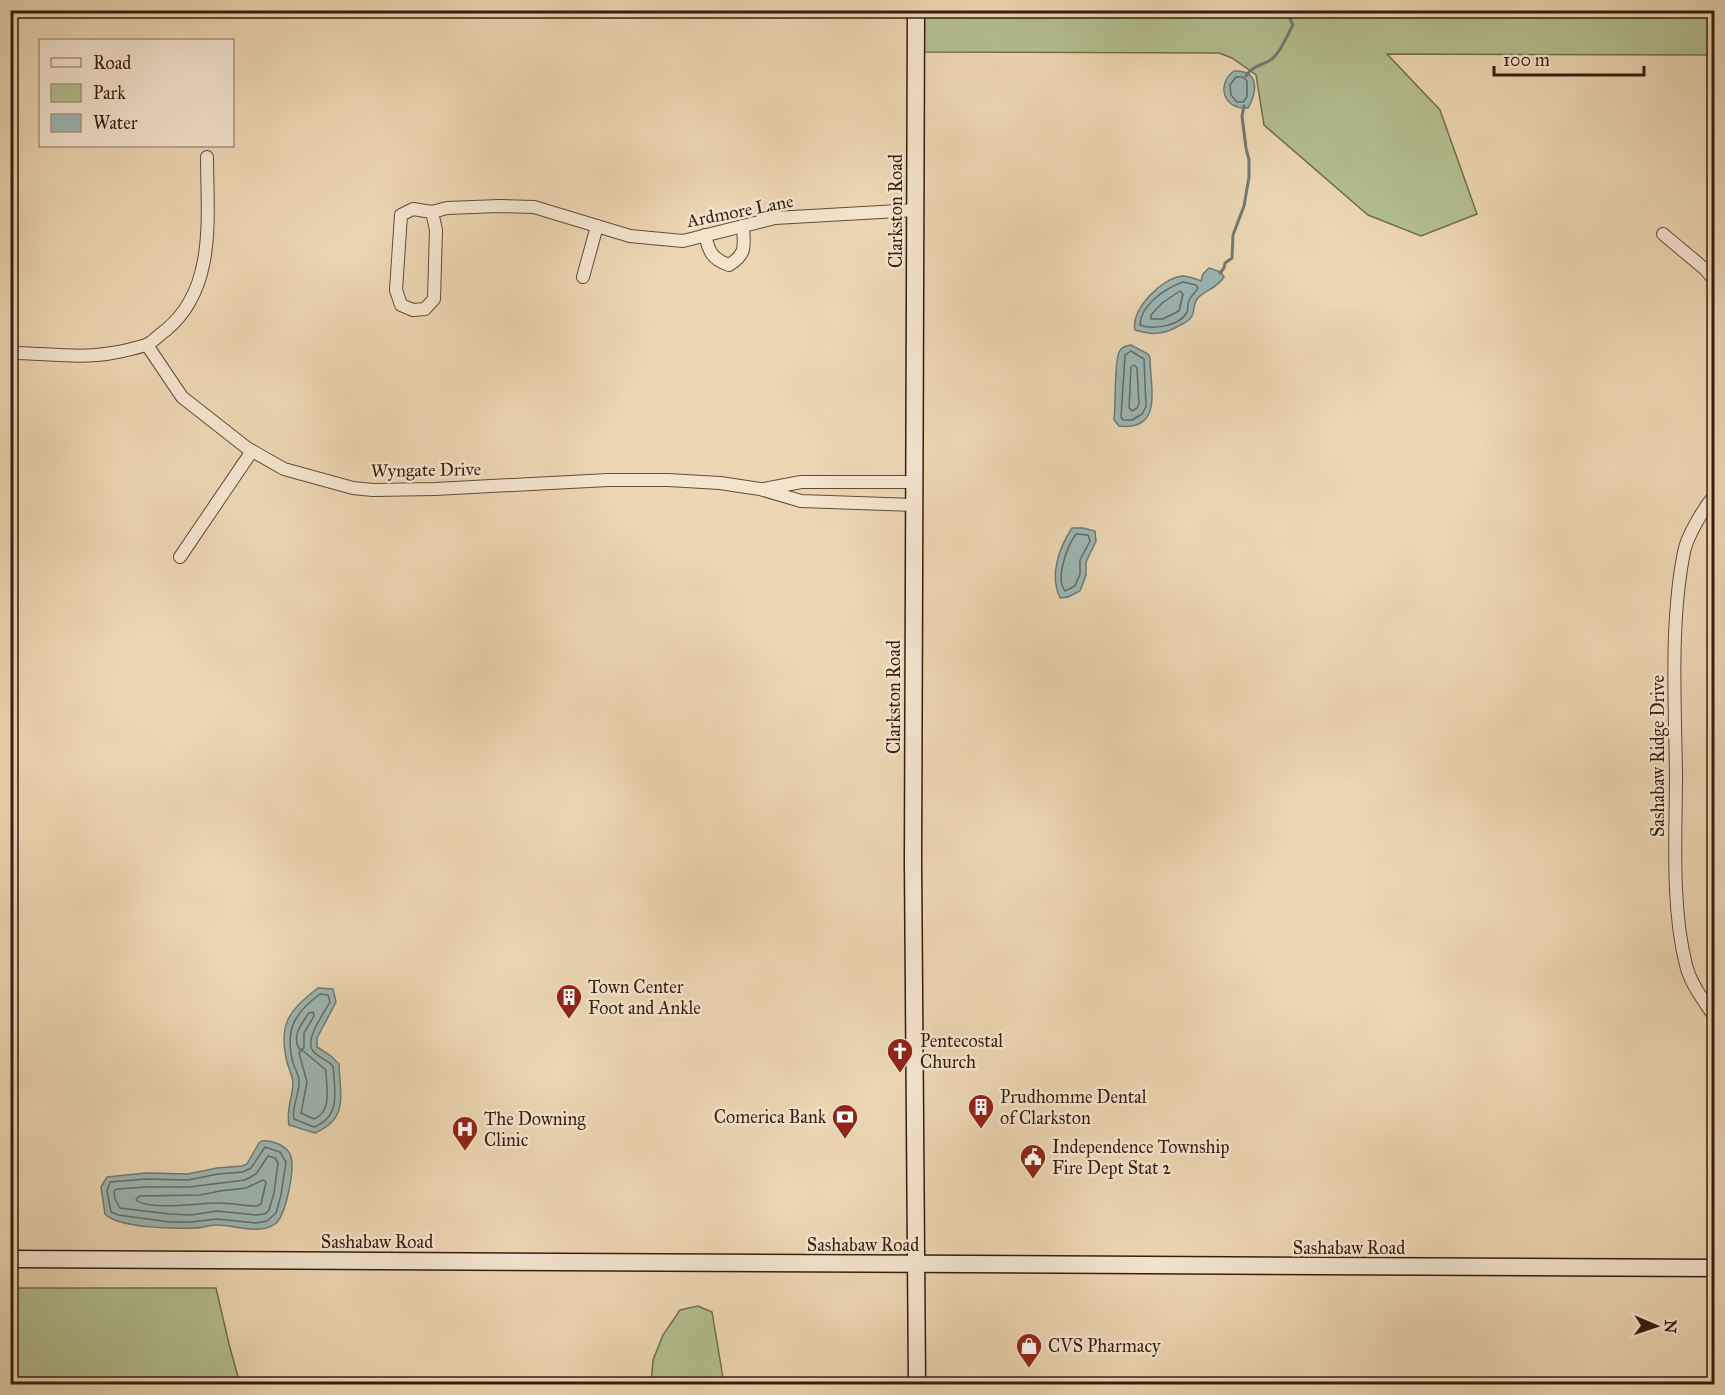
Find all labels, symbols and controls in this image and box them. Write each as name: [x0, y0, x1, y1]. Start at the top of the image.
legend: [39, 39, 234, 147]
scale bar: [1494, 39, 1644, 77]
text: 100 m: [1503, 49, 1550, 71]
text: Road: [93, 52, 131, 74]
text: Park: [93, 82, 126, 104]
text: Water: [93, 112, 138, 134]
street label: Clarkston Road: [885, 154, 907, 268]
street label: Ardmore Lane: [684, 190, 795, 232]
street label: Wyngate Drive: [371, 458, 481, 483]
street label: Clarkston Road: [883, 640, 905, 754]
street label: Sashabaw Ridge Drive: [1647, 675, 1670, 837]
place label: Town Center Foot and Ankle: [588, 976, 701, 1019]
building icon: Town Center Foot and Ankle: [554, 982, 584, 1020]
place label: Pentecostal Church: [920, 1030, 1003, 1073]
church icon: Pentecostal Church: [885, 1036, 915, 1074]
place label: Prudhomme Dental of Clarkston: [1000, 1086, 1147, 1129]
building icon: Prudhomme Dental of Clarkston: [966, 1092, 996, 1130]
bank icon: Comerica Bank: [830, 1102, 860, 1140]
place label: Comerica Bank: [714, 1106, 827, 1128]
place label: The Downing Clinic: [484, 1108, 586, 1151]
hospital icon: The Downing Clinic: [450, 1114, 480, 1152]
place label: Independence Township Fire Dept Stat 2: [1052, 1136, 1230, 1179]
public building icon: Independence Township Fire Dept Stat 2: [1018, 1142, 1048, 1180]
street label: Sashabaw Road: [321, 1231, 433, 1253]
street label: Sashabaw Road: [807, 1234, 919, 1256]
street label: Sashabaw Road: [1293, 1237, 1405, 1259]
north arrow: [1626, 1296, 1686, 1356]
text: N: [1661, 1319, 1680, 1334]
shop icon: CVS Pharmacy: [1014, 1331, 1044, 1369]
place label: CVS Pharmacy: [1048, 1335, 1161, 1357]

